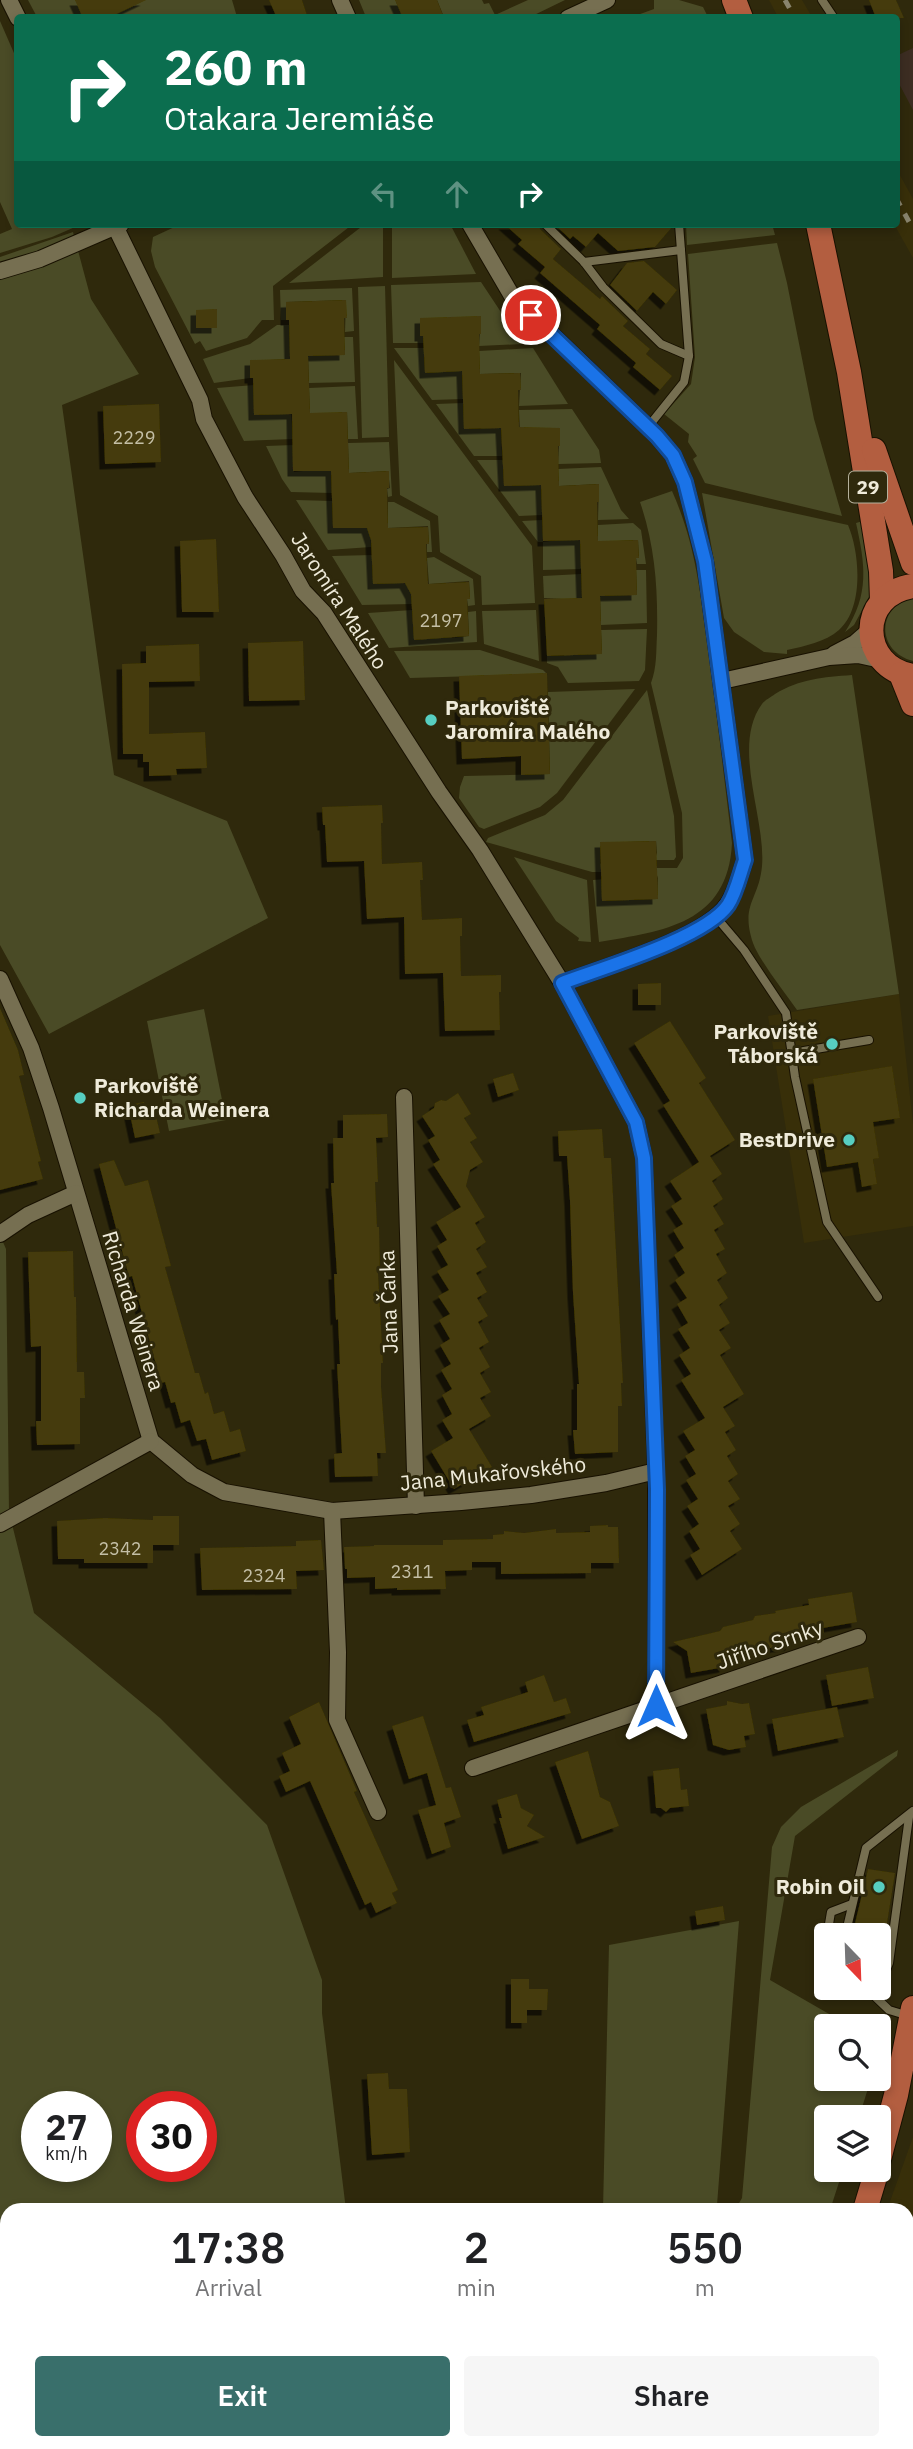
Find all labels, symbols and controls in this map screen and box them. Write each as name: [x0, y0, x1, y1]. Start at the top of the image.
text: 260 m: [164, 35, 308, 98]
icon: right: [49, 42, 140, 133]
text: Otakara Jeremiáše: [164, 97, 434, 139]
icon: left: [365, 175, 403, 213]
icon: ahead: [438, 175, 476, 213]
icon: right: [511, 175, 549, 213]
pin: [501, 285, 561, 345]
icon: arrive: [512, 296, 550, 334]
house number: 2229: [112, 426, 156, 449]
road number: 29: [849, 472, 887, 502]
street label: Jaromíra Malého: [285, 527, 395, 674]
house number: 2197: [419, 609, 463, 632]
place label: Parkoviště Jaromíra Malého: [445, 693, 611, 745]
marker: Parkoviště Jaromíra Malého: [423, 712, 439, 728]
place label: Parkoviště Táborská: [713, 1017, 818, 1069]
marker: Parkoviště Táborská: [824, 1036, 840, 1052]
place label: Parkoviště Richarda Weinera: [94, 1071, 270, 1123]
marker: Parkoviště Richarda Weinera: [72, 1090, 88, 1106]
place label: BestDrive: [739, 1125, 835, 1153]
marker: BestDrive: [841, 1132, 857, 1148]
street label: Richarda Weinera: [96, 1227, 172, 1394]
street label: Jana Čarka: [372, 1249, 404, 1355]
street label: Jana Mukařovského: [399, 1449, 587, 1497]
house number: 2342: [98, 1537, 142, 1560]
house number: 2311: [390, 1560, 434, 1583]
house number: 2324: [242, 1564, 286, 1587]
street label: Jiřího Srnky: [713, 1613, 827, 1675]
position arrow: [619, 1669, 693, 1743]
place label: Robin Oil: [776, 1872, 865, 1900]
marker: Robin Oil: [871, 1879, 887, 1895]
north arrow: [814, 1923, 891, 2000]
map controls: [814, 1923, 891, 2182]
button: search: [814, 2014, 891, 2091]
speed limit sign: 30: [126, 2091, 217, 2182]
text: 27: [45, 2104, 88, 2150]
button: layers: [814, 2105, 891, 2182]
text: km/h: [45, 2142, 88, 2165]
text: 17:38: [171, 2220, 286, 2275]
text: 2: [464, 2220, 489, 2275]
text: 550: [667, 2220, 743, 2275]
text: Arrival: [195, 2272, 262, 2302]
text: min: [457, 2272, 496, 2302]
text: m: [695, 2272, 715, 2302]
button: Exit: [35, 2356, 450, 2436]
button: Share: [464, 2356, 879, 2436]

